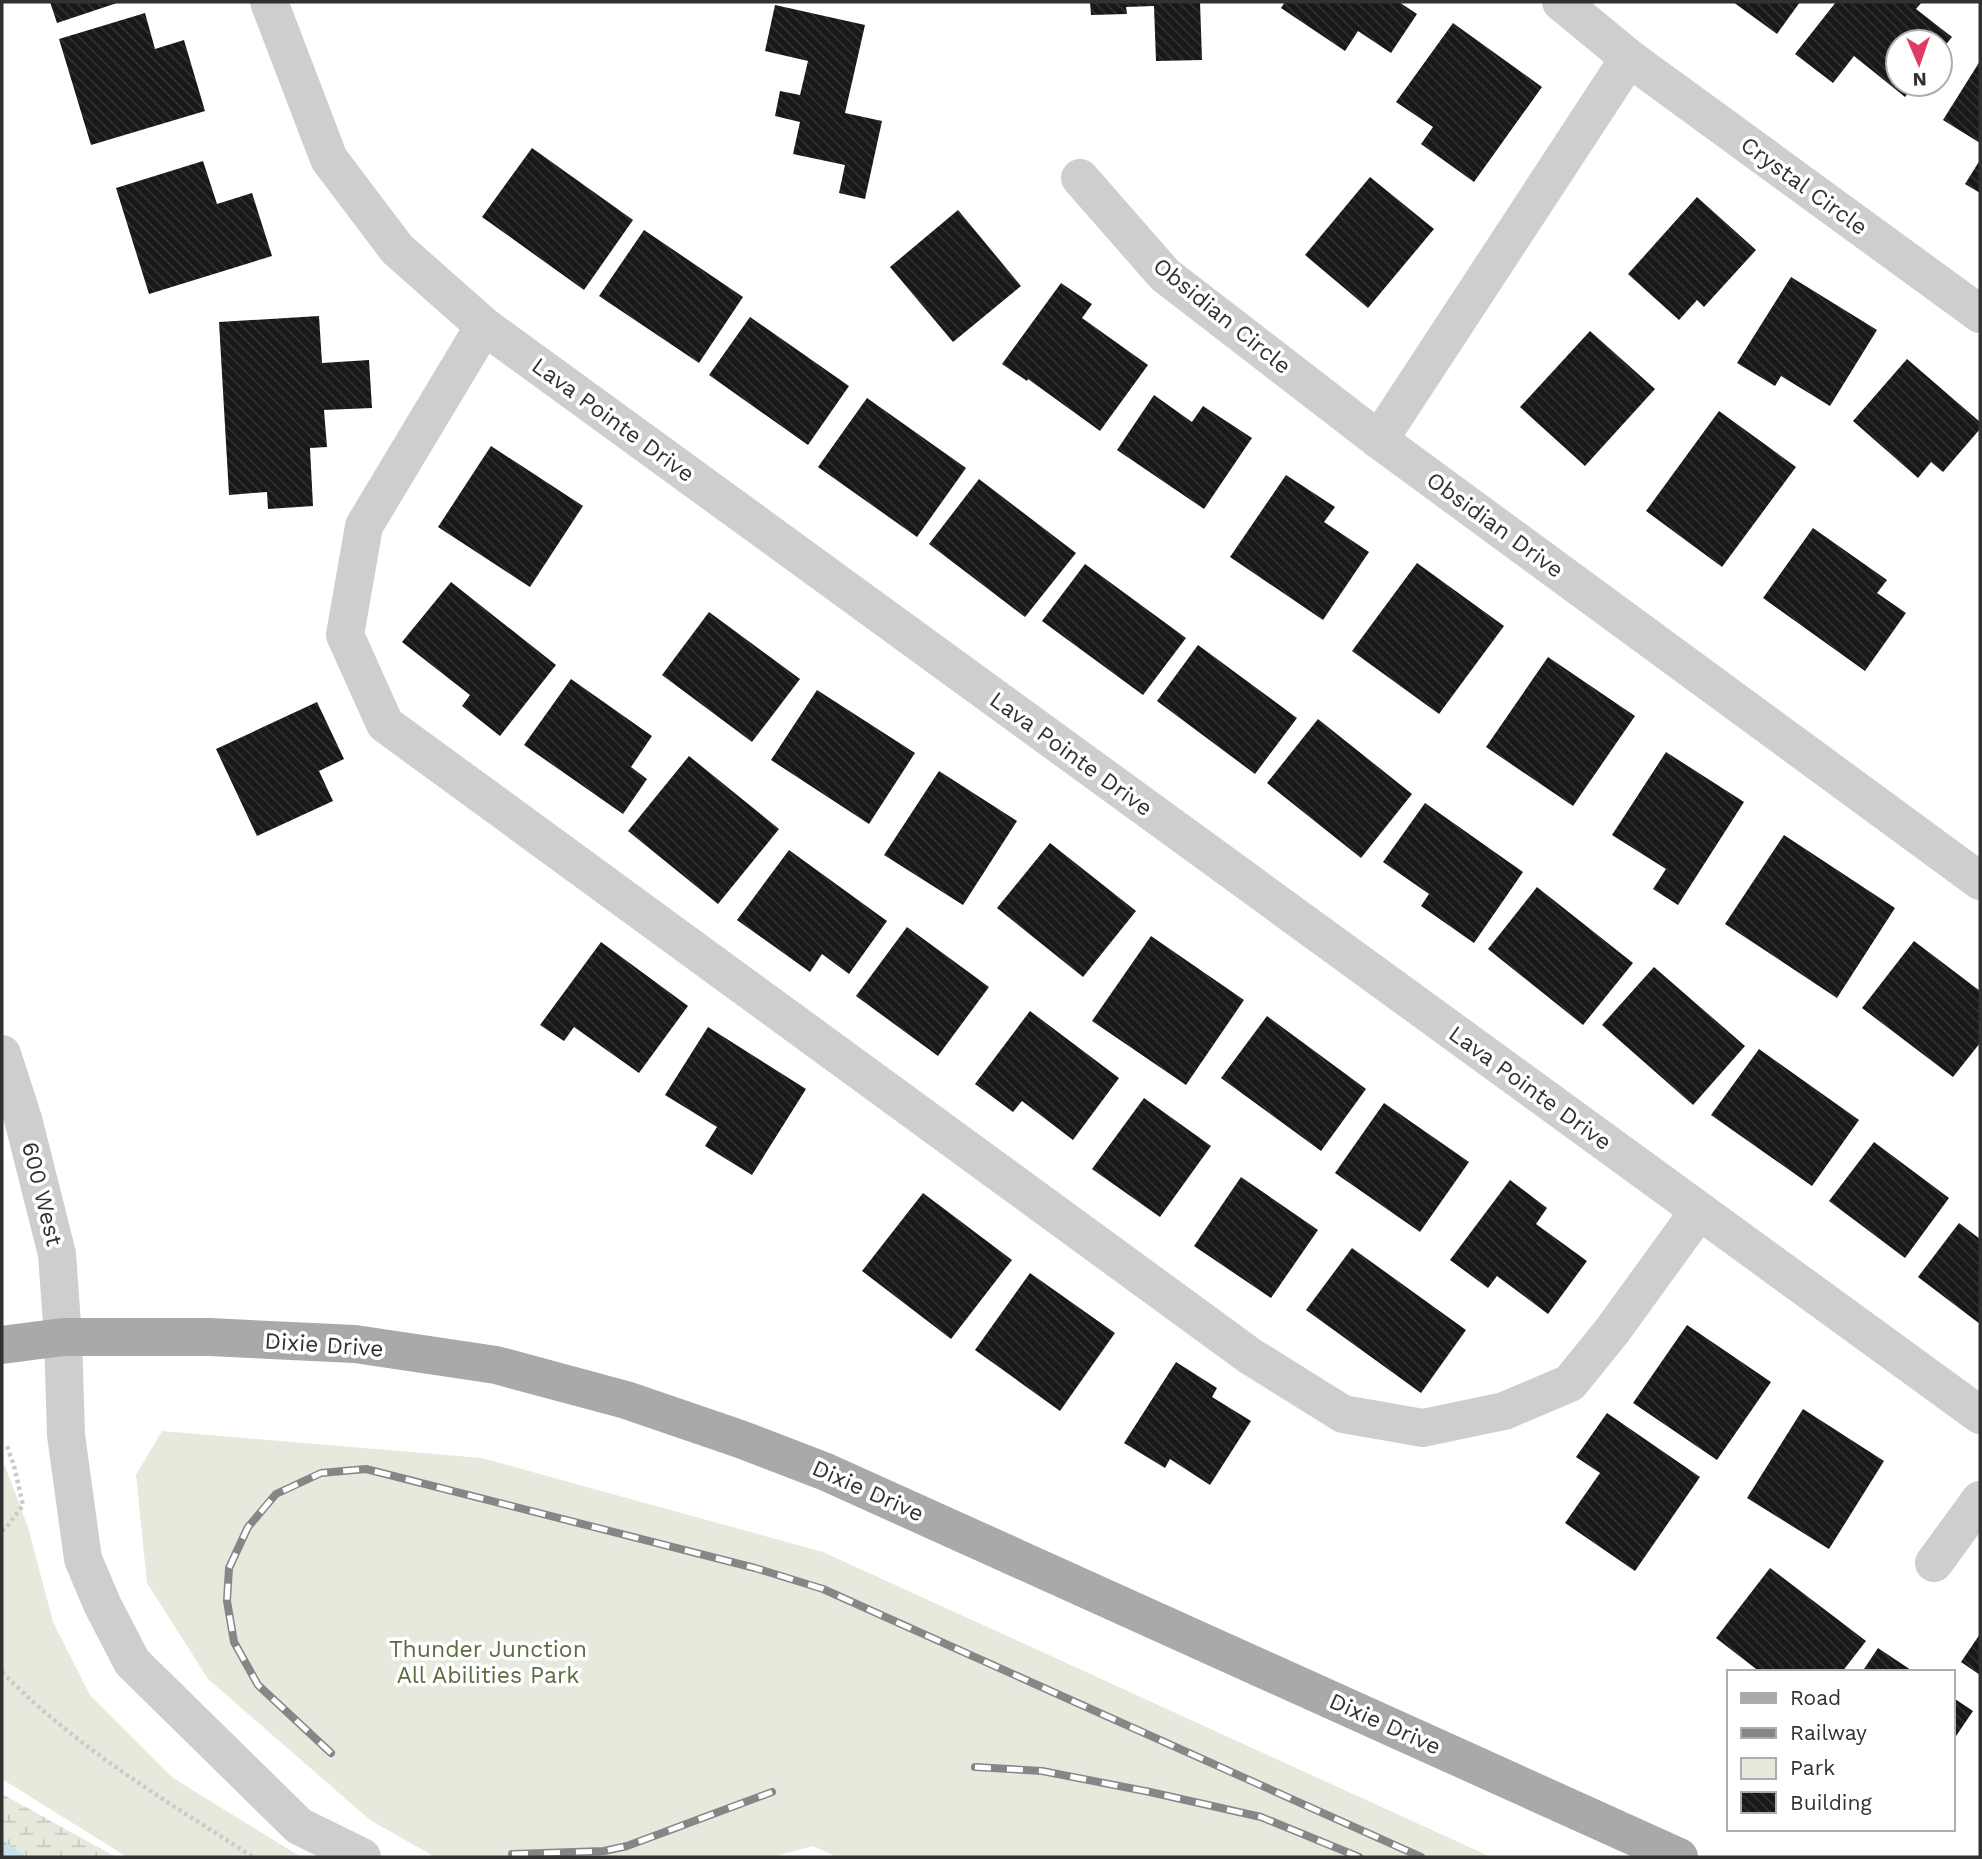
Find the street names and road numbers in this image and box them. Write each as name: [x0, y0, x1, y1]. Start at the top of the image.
street label: Crystal Circle: [1736, 131, 1872, 241]
street label: Obsidian Circle: [1148, 252, 1296, 380]
street label: Lava Pointe Drive: [527, 352, 699, 488]
street label: Obsidian Drive: [1421, 466, 1569, 584]
street label: Lava Pointe Drive: [985, 686, 1157, 822]
street label: Lava Pointe Drive: [1444, 1020, 1616, 1156]
street label: 600 West: [16, 1139, 68, 1249]
street label: Dixie Drive: [264, 1327, 384, 1363]
street label: Dixie Drive: [808, 1454, 928, 1528]
street label: Dixie Drive: [1325, 1687, 1445, 1761]

